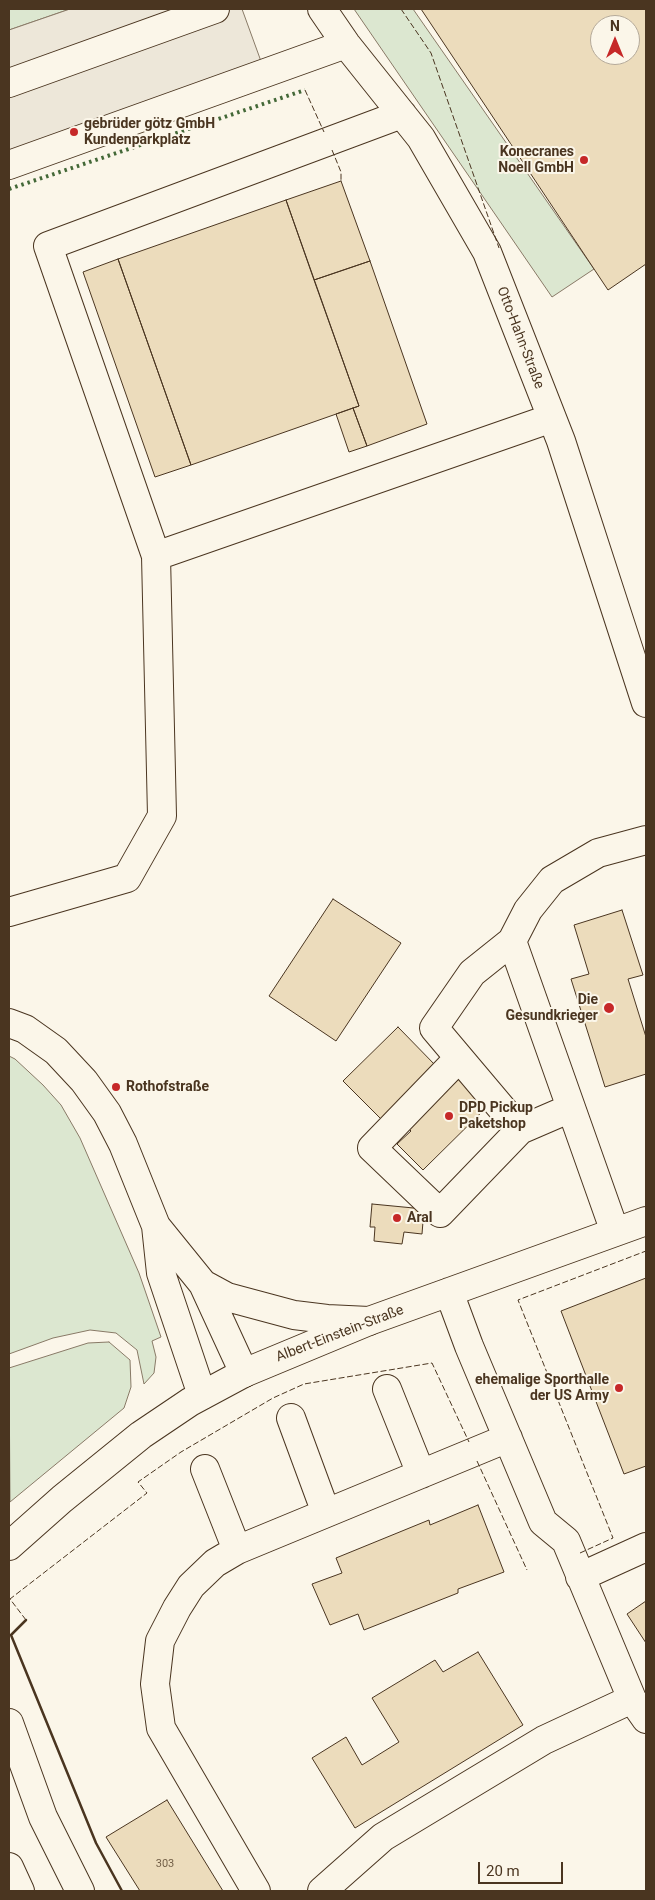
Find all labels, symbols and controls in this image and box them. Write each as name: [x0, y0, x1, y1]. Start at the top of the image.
north arrow: [590, 15, 640, 65]
text: N: [610, 18, 620, 34]
place label: gebrüder götz GmbH Kundenparkplatz: [84, 116, 215, 148]
marker: gebrüder götz GmbH Kundenparkplatz: [68, 126, 80, 138]
place label: Konecranes Noell GmbH: [498, 144, 574, 176]
marker: Konecranes Noell GmbH: [578, 154, 590, 166]
street label: Otto-Hahn-Straße: [493, 285, 547, 391]
place label: Die Gesundkrieger: [506, 992, 598, 1024]
marker: Die Gesundkrieger: [602, 1001, 616, 1015]
place label: Rothofstraße: [126, 1079, 209, 1095]
marker: Rothofstraße: [110, 1081, 122, 1093]
place label: DPD Pickup Paketshop: [459, 1100, 533, 1132]
marker: DPD Pickup Paketshop: [443, 1110, 455, 1122]
place label: Aral: [407, 1210, 433, 1226]
marker: Aral: [391, 1212, 403, 1224]
street label: Albert-Einstein-Straße: [274, 1302, 406, 1366]
place label: ehemalige Sporthalle der US Army: [475, 1372, 609, 1404]
marker: ehemalige Sporthalle der US Army: [613, 1382, 625, 1394]
scale bar: [480, 1852, 565, 1884]
house number: 303: [156, 1857, 174, 1871]
text: 20 m: [486, 1862, 520, 1880]

